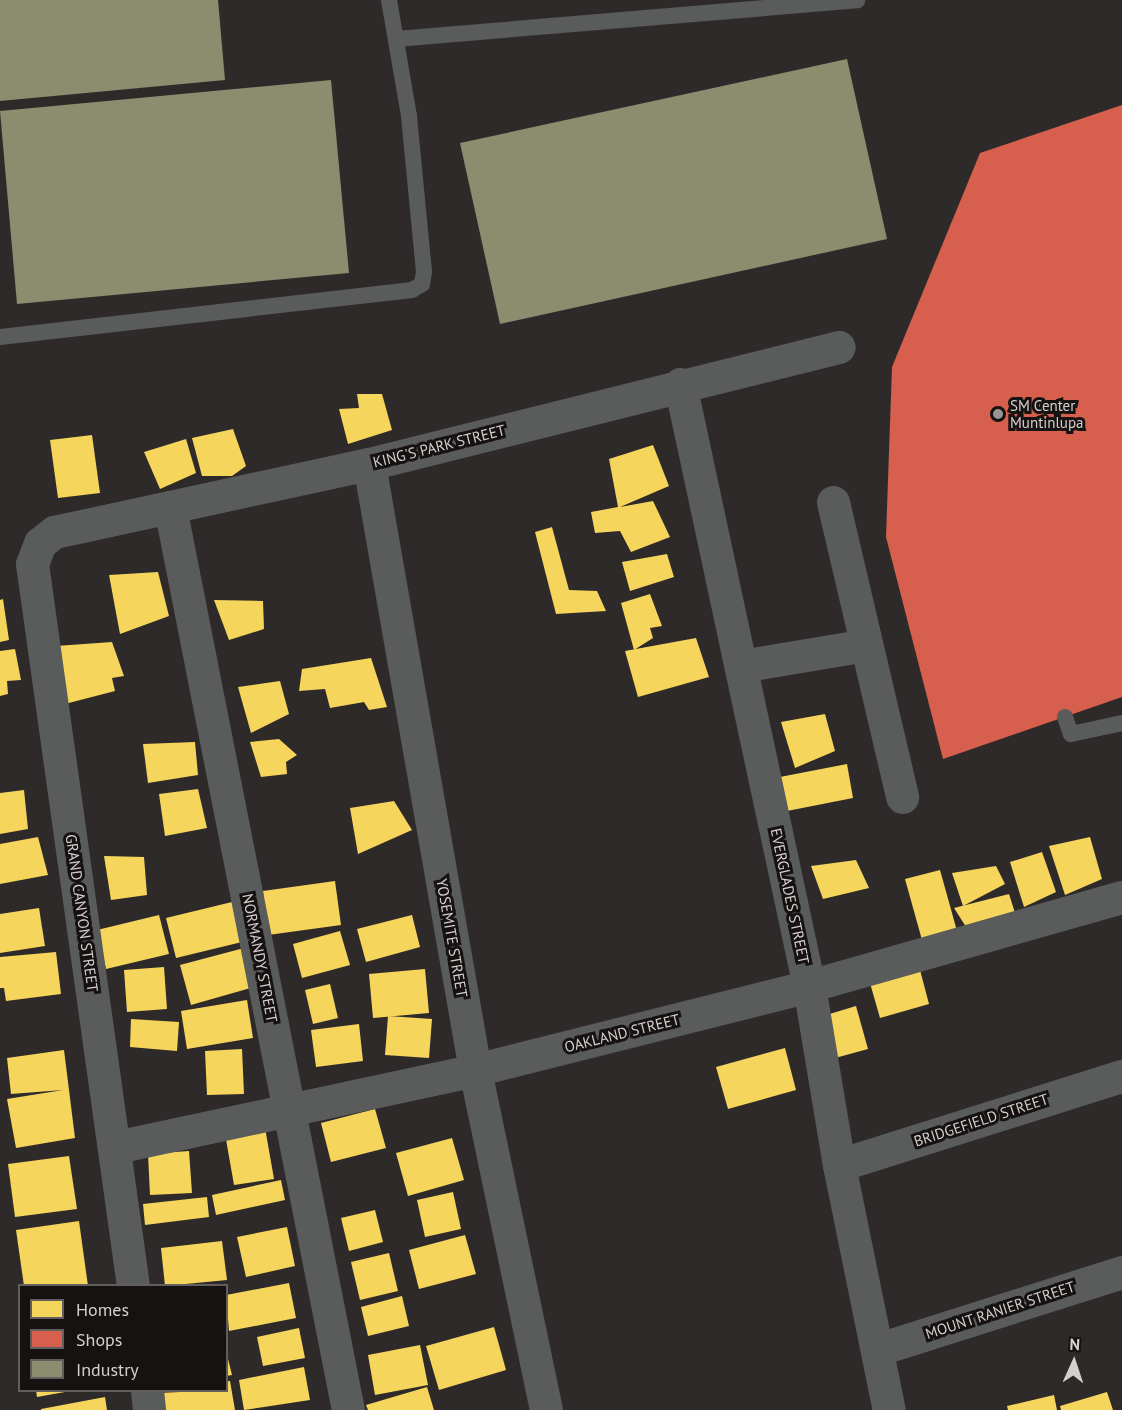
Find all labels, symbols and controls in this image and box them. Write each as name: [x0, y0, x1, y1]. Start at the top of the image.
place label: SM Center Muntinlupa: [1010, 396, 1083, 431]
marker: SM Center Muntinlupa: [991, 407, 1005, 421]
street label: KING'S PARK STREET: [371, 421, 507, 471]
street label: EVERGLADES STREET: [767, 827, 813, 965]
street label: GRAND CANYON STREET: [62, 833, 102, 993]
street label: YOSEMITE STREET: [433, 877, 471, 999]
street label: NORMANDY STREET: [239, 892, 281, 1024]
street label: OAKLAND STREET: [563, 1010, 681, 1056]
street label: BRIDGEFIELD STREET: [911, 1090, 1051, 1150]
street label: MOUNT RANIER STREET: [923, 1277, 1077, 1343]
legend: [18, 1284, 228, 1392]
text: Homes: [76, 1298, 129, 1321]
text: Shops: [76, 1328, 122, 1351]
north arrow: [1044, 1332, 1104, 1392]
text: Industry: [76, 1358, 139, 1381]

